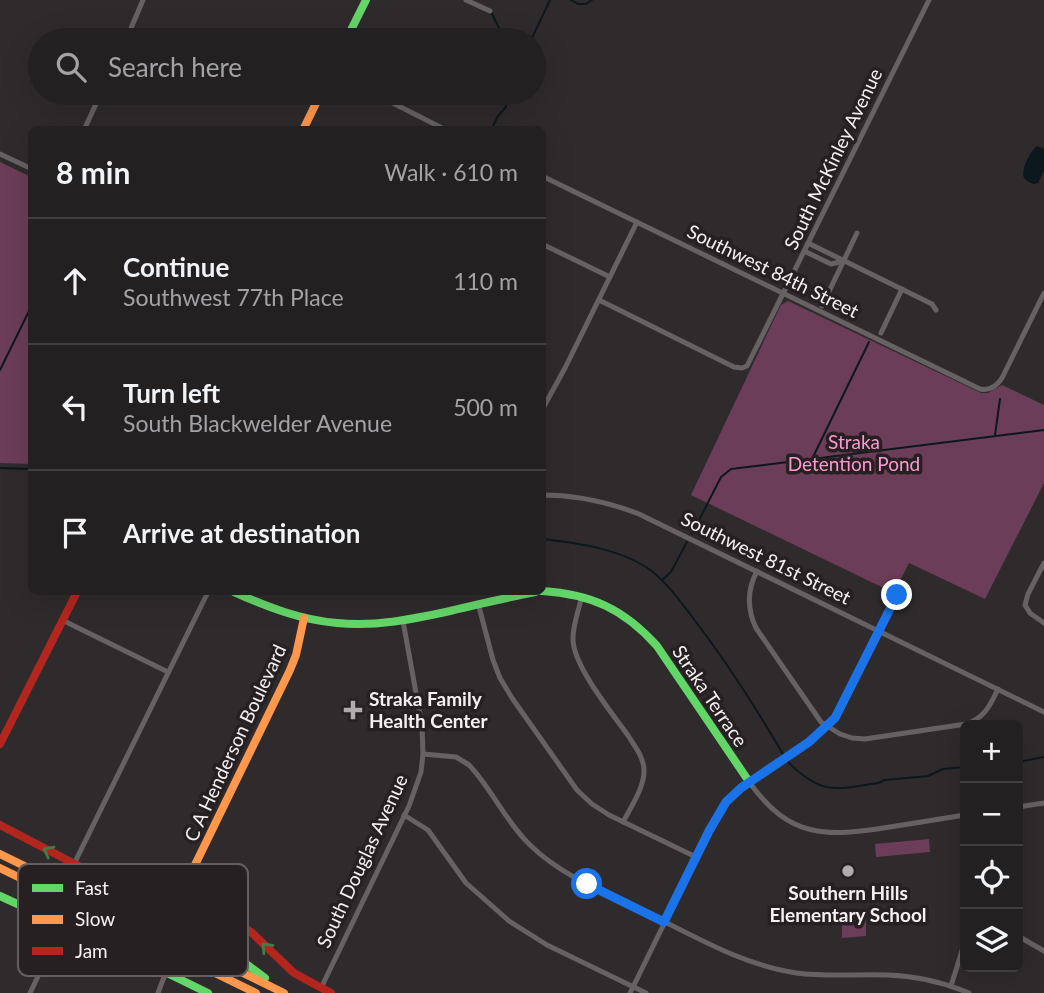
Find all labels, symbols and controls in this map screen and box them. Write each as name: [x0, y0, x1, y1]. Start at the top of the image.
search box: [28, 28, 546, 105]
icon: search: [52, 48, 90, 86]
text: Search here: [108, 51, 242, 83]
street label: South McKinley Avenue: [779, 64, 886, 253]
text: 8 min: [56, 154, 130, 190]
text: Walk · 610 m: [384, 158, 518, 186]
street label: Southwest 84th Street: [684, 219, 863, 322]
text: Continue: [123, 251, 229, 283]
icon: ahead: [56, 262, 94, 300]
text: 110 m: [453, 267, 518, 295]
text: Southwest 77th Place: [123, 283, 344, 311]
text: Turn left: [123, 377, 220, 409]
icon: left: [56, 388, 94, 426]
text: 500 m: [453, 393, 518, 421]
text: South Blackwelder Avenue: [123, 409, 392, 437]
park label: Straka Detention Pond: [788, 430, 920, 475]
street label: Southwest 81st Street: [678, 507, 855, 609]
icon: arrive: [56, 514, 94, 552]
text: Arrive at destination: [123, 517, 360, 549]
route end: [881, 579, 912, 610]
street label: C A Henderson Boulevard: [179, 641, 290, 845]
street label: Straka Terrace: [668, 641, 753, 751]
place label: Straka Family Health Center: [369, 687, 488, 732]
marker: Straka Family Health Center: [343, 700, 363, 720]
map controls: [960, 720, 1023, 972]
button: +: [960, 720, 1023, 783]
street label: South Douglas Avenue: [311, 770, 412, 951]
button: −: [960, 783, 1023, 846]
one-way arrow: [43, 845, 55, 859]
button: locate: [960, 846, 1023, 909]
marker: Southern Hills Elementary School: [840, 863, 856, 879]
legend: [18, 864, 248, 976]
route start: [571, 868, 602, 899]
text: Fast: [75, 876, 109, 899]
place label: Southern Hills Elementary School: [769, 881, 927, 926]
text: Slow: [75, 907, 115, 930]
button: layers: [960, 909, 1023, 972]
text: Jam: [75, 939, 108, 962]
one-way arrow: [262, 942, 275, 955]

